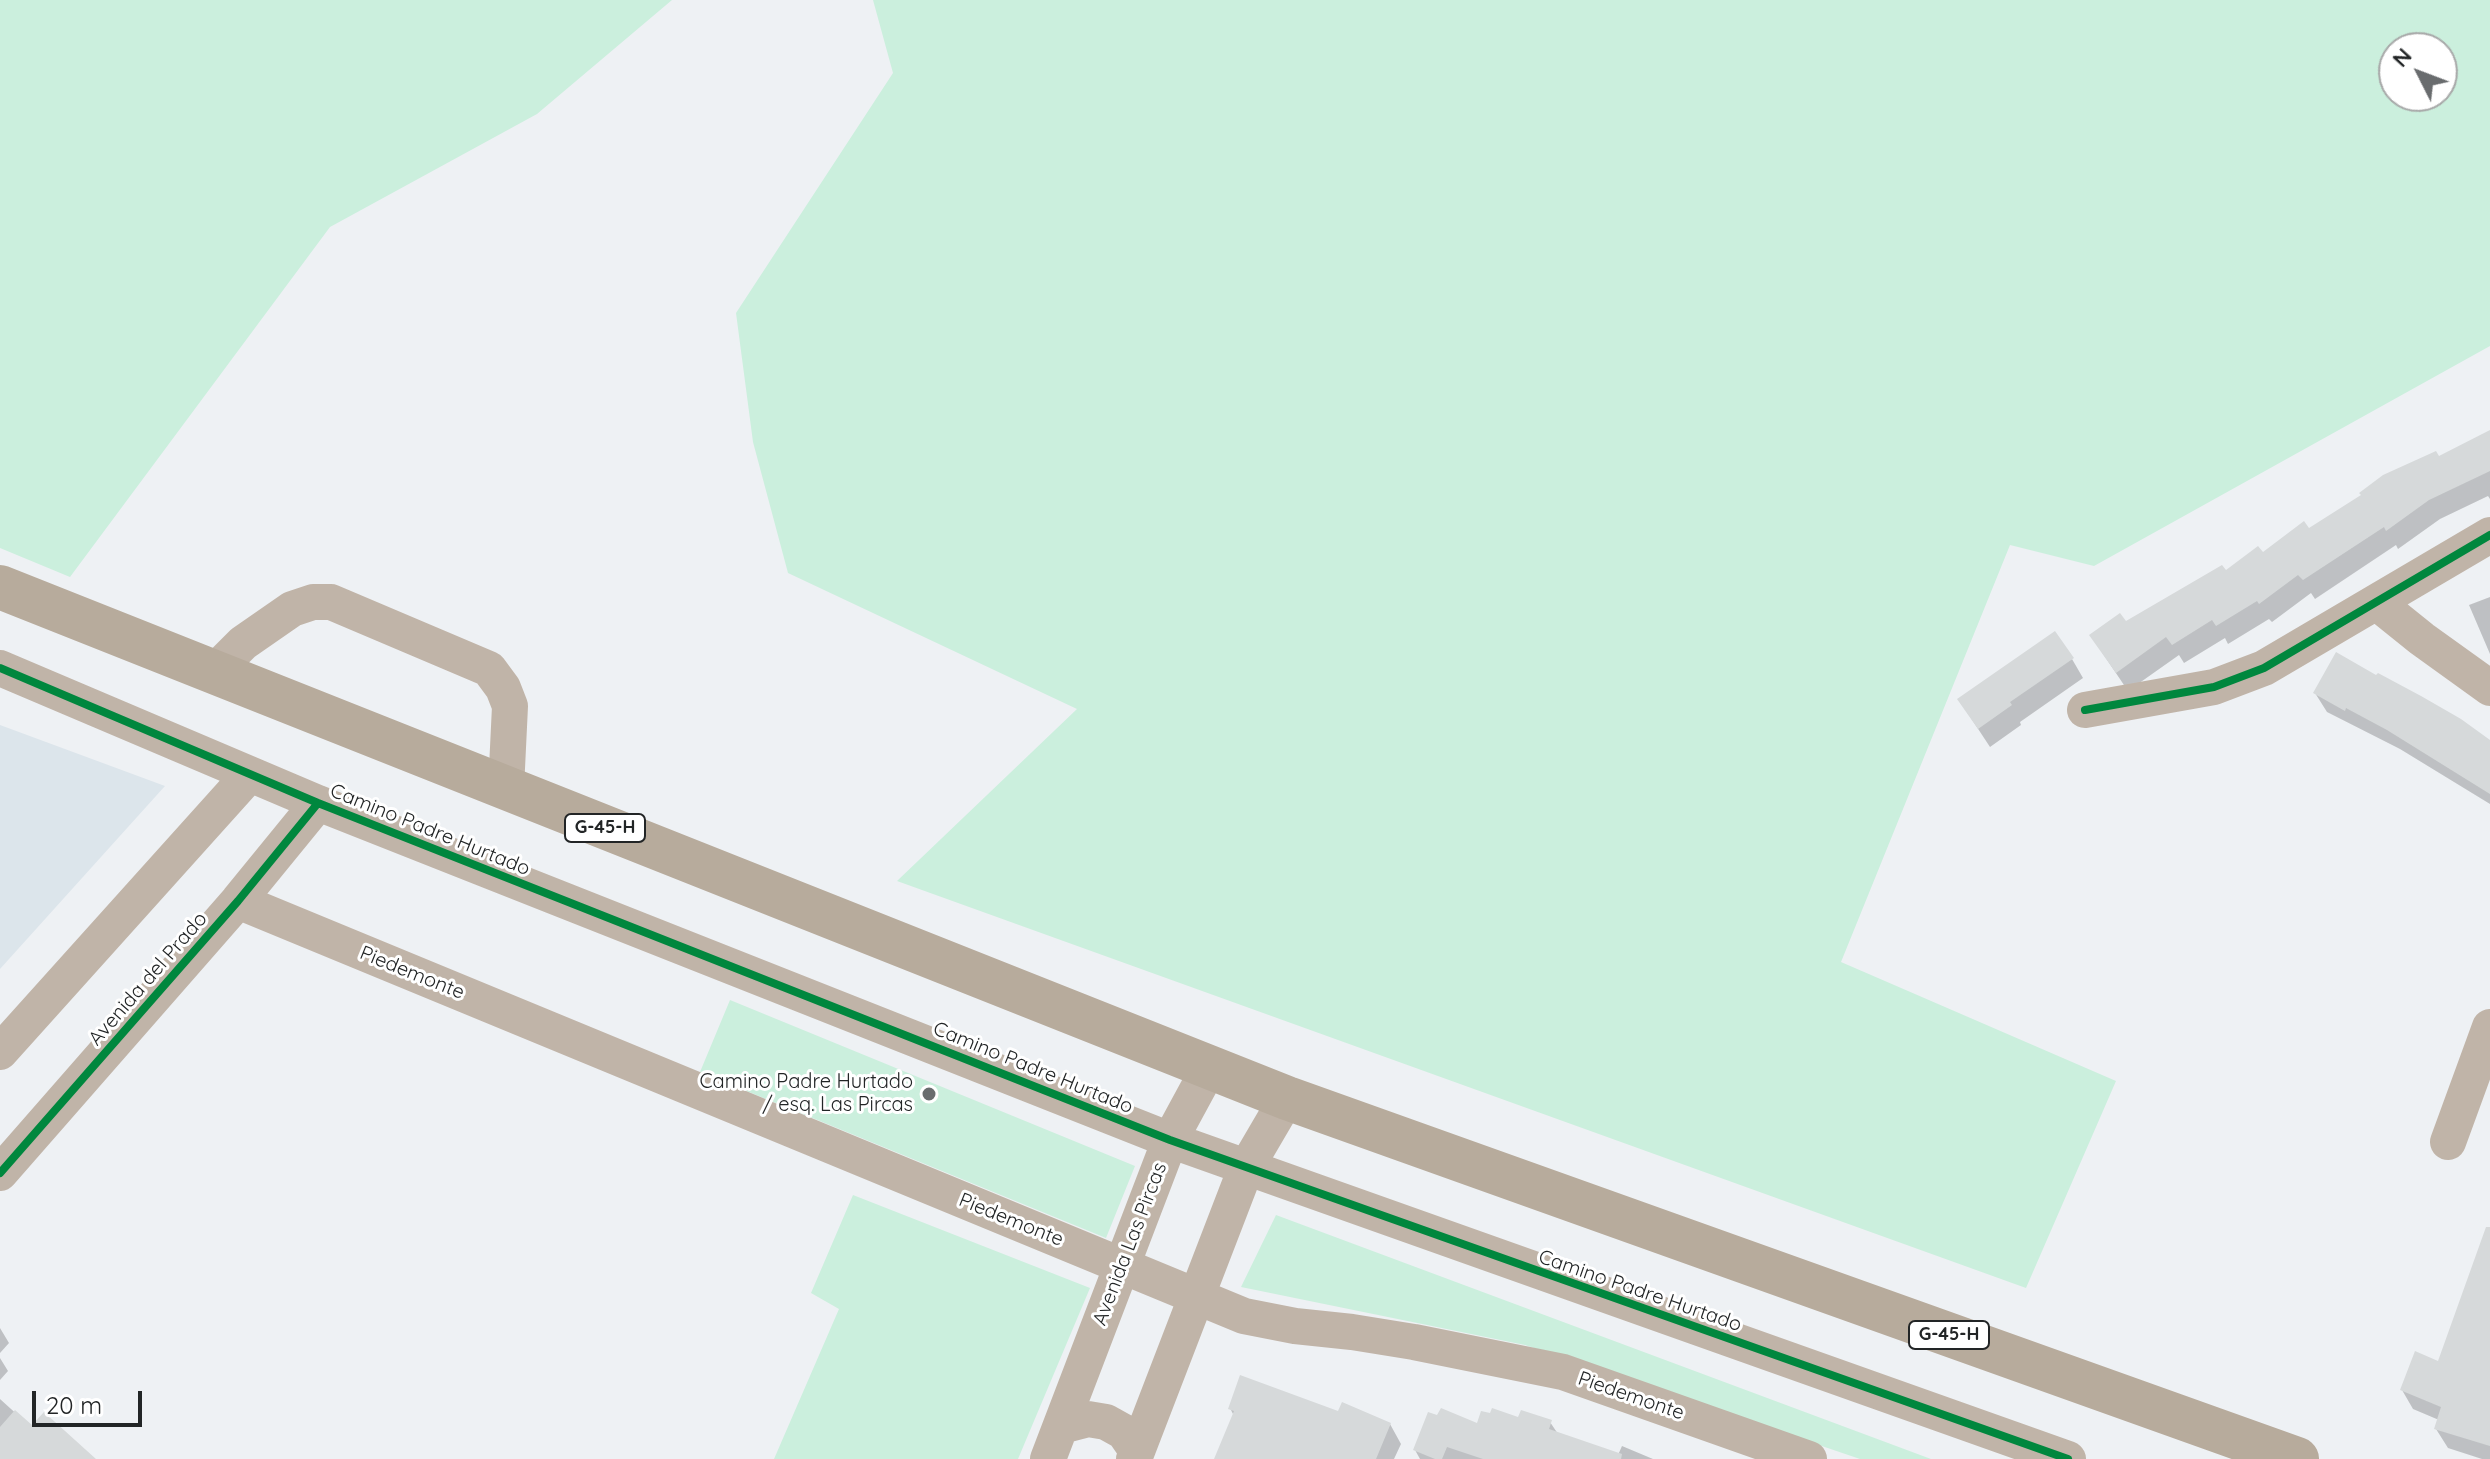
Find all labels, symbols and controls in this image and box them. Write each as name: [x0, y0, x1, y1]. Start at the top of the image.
north arrow: [2378, 32, 2458, 112]
text: N: [2386, 42, 2417, 73]
street label: Camino Padre Hurtado: [327, 779, 533, 881]
road number: G-45-H: [565, 814, 645, 842]
street label: Avenida del Prado: [84, 907, 212, 1051]
street label: Piedemonte: [356, 941, 468, 1005]
street label: Camino Padre Hurtado: [930, 1017, 1136, 1119]
place label: Camino Padre Hurtado / esq. Las Pircas: [700, 1070, 913, 1117]
marker: Camino Padre Hurtado / esq. Las Pircas: [920, 1085, 938, 1103]
street label: Avenida Las Pircas: [1088, 1159, 1172, 1329]
street label: Piedemonte: [955, 1188, 1067, 1252]
street label: Camino Padre Hurtado: [1535, 1245, 1745, 1337]
road number: G-45-H: [1909, 1321, 1989, 1349]
street label: Piedemonte: [1575, 1367, 1687, 1425]
scale bar: [36, 1375, 146, 1425]
text: 20 m: [46, 1390, 102, 1420]

